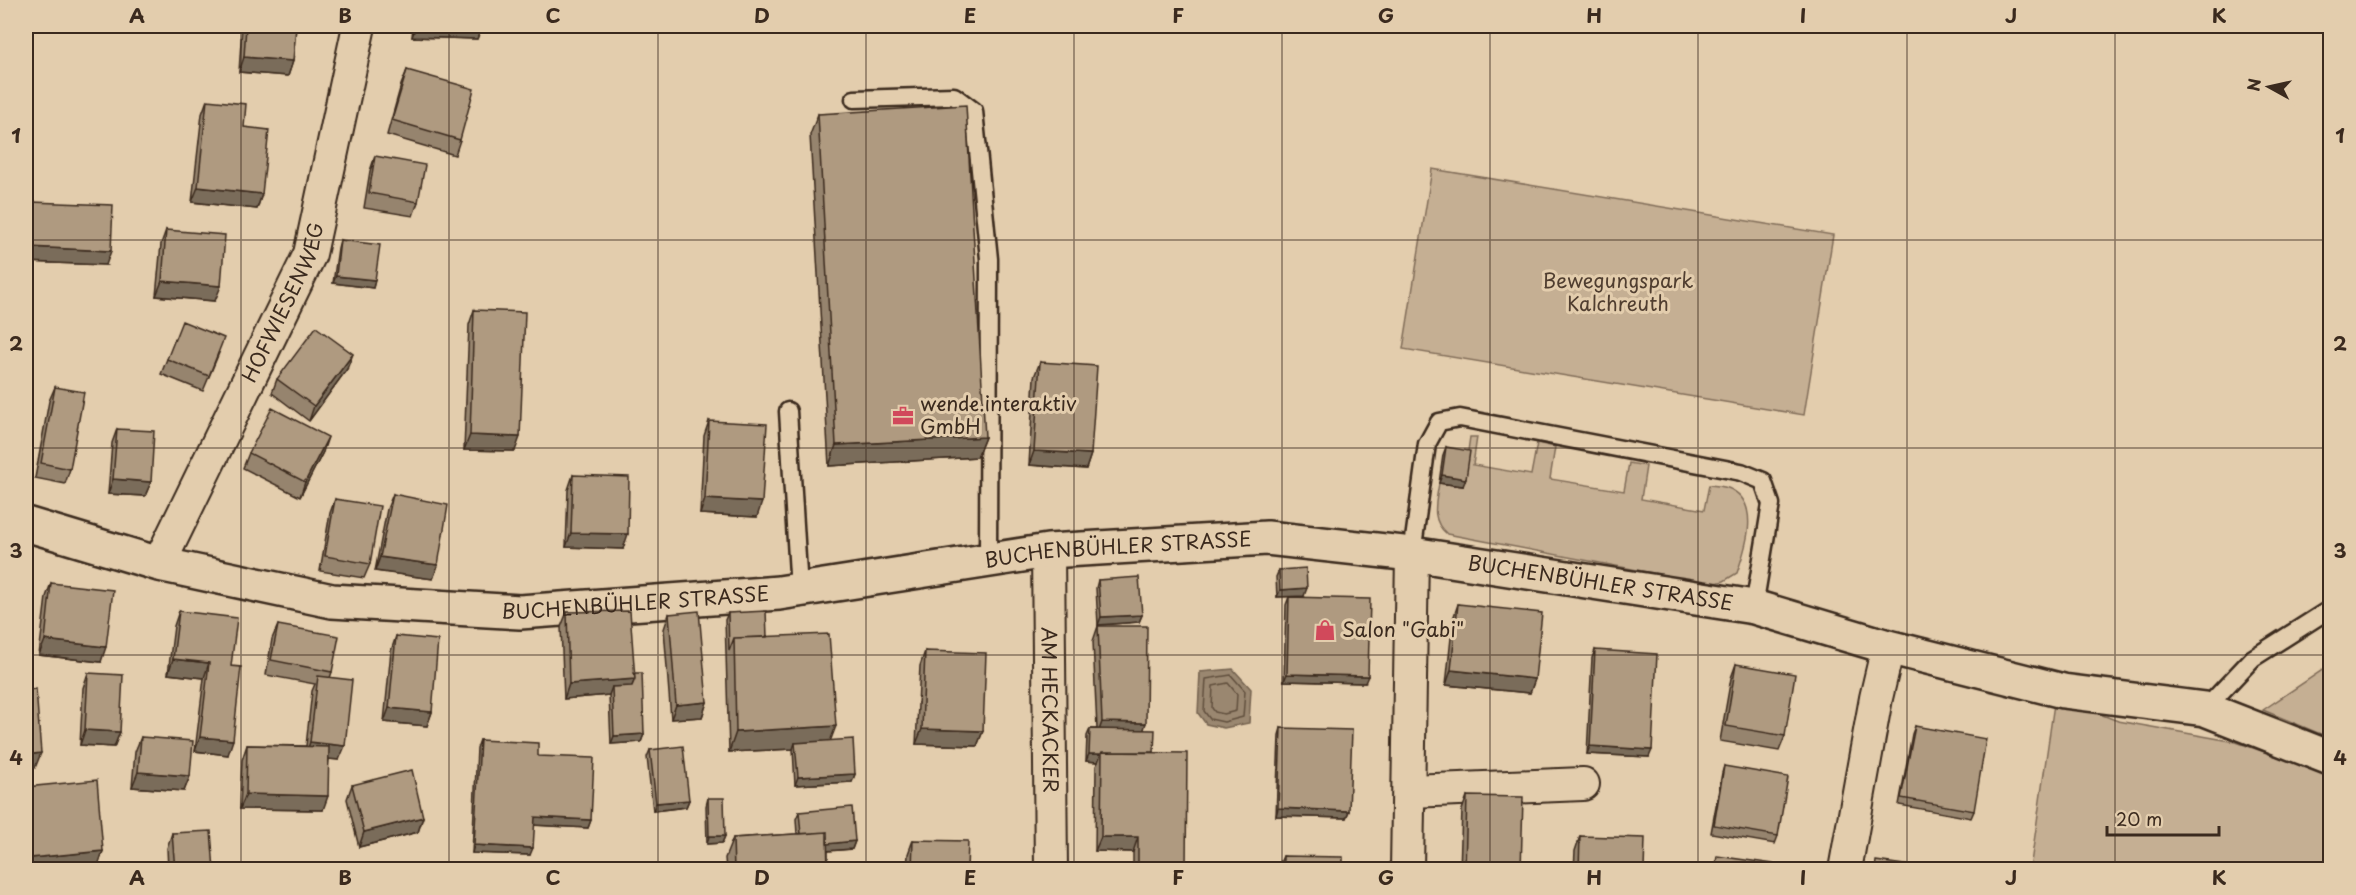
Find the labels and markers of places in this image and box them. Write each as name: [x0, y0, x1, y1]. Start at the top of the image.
place label: wende.interaktiv GmbH: [920, 388, 1076, 441]
office icon: wende.interaktiv GmbH: [891, 404, 915, 428]
place label: Salon "Gabi": [1342, 614, 1464, 644]
shop icon: Salon "Gabi": [1313, 618, 1337, 642]

